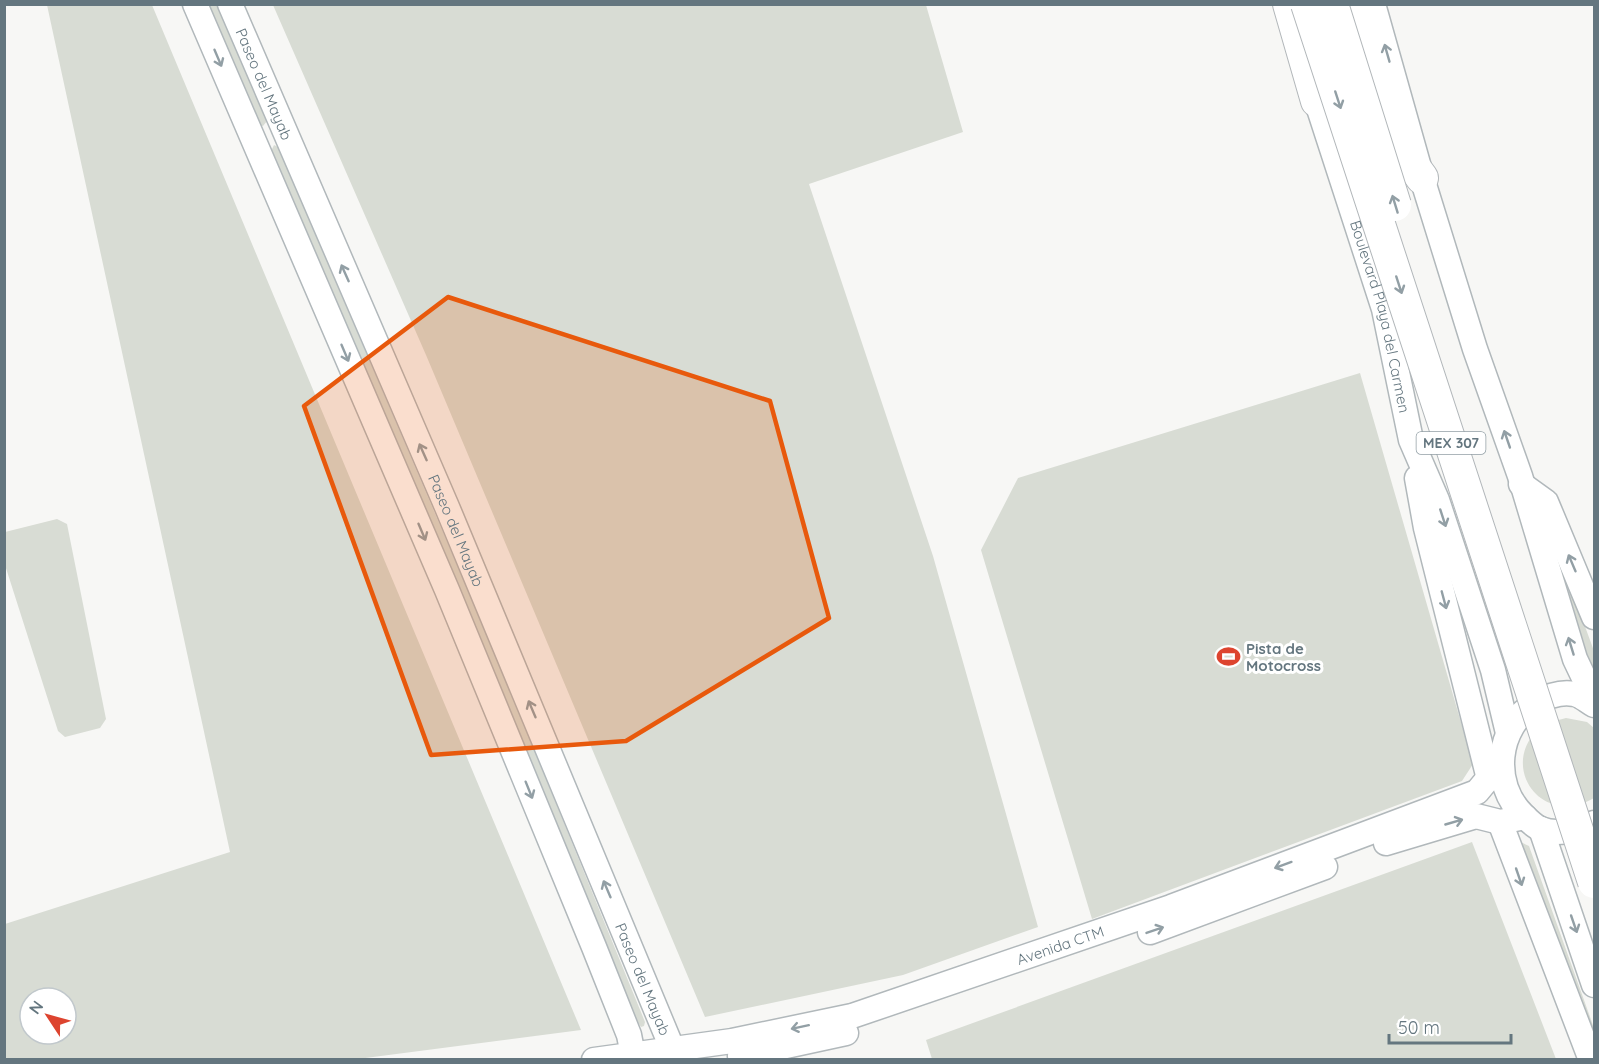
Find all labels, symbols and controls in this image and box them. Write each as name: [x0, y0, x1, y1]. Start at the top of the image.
street label: Paseo del Mayab: [232, 25, 297, 143]
one-way arrow: [1381, 44, 1392, 63]
one-way arrow: [213, 49, 224, 67]
one-way arrow: [1333, 90, 1344, 109]
one-way arrow: [1389, 195, 1400, 214]
street label: Boulevard Playa del Carmen: [1346, 218, 1415, 415]
one-way arrow: [339, 264, 350, 283]
one-way arrow: [1394, 275, 1405, 294]
one-way arrow: [340, 343, 351, 361]
one-way arrow: [1500, 431, 1511, 449]
road number: MEX 307: [1416, 432, 1486, 454]
one-way arrow: [417, 443, 428, 461]
street label: Paseo del Mayab: [424, 471, 488, 589]
one-way arrow: [1438, 508, 1449, 527]
one-way arrow: [417, 522, 428, 541]
one-way arrow: [1566, 554, 1577, 572]
one-way arrow: [1439, 590, 1451, 609]
one-way arrow: [1565, 637, 1576, 656]
place label: Pista de Motocross: [1246, 639, 1321, 675]
sports icon: Pista de Motocross: [1215, 644, 1241, 670]
one-way arrow: [526, 700, 537, 718]
one-way arrow: [524, 780, 535, 798]
one-way arrow: [1444, 816, 1463, 827]
one-way arrow: [1274, 860, 1293, 871]
one-way arrow: [1515, 867, 1526, 886]
one-way arrow: [601, 880, 612, 898]
one-way arrow: [1569, 914, 1580, 933]
street label: Paseo del Mayab: [611, 920, 675, 1038]
street label: Avenida CTM: [1014, 921, 1106, 969]
one-way arrow: [1145, 924, 1164, 935]
north arrow: [18, 986, 78, 1046]
text: N: [24, 997, 47, 1018]
scale bar: [1389, 1007, 1510, 1045]
text: 50 m: [1398, 1016, 1440, 1039]
one-way arrow: [790, 1022, 810, 1033]

